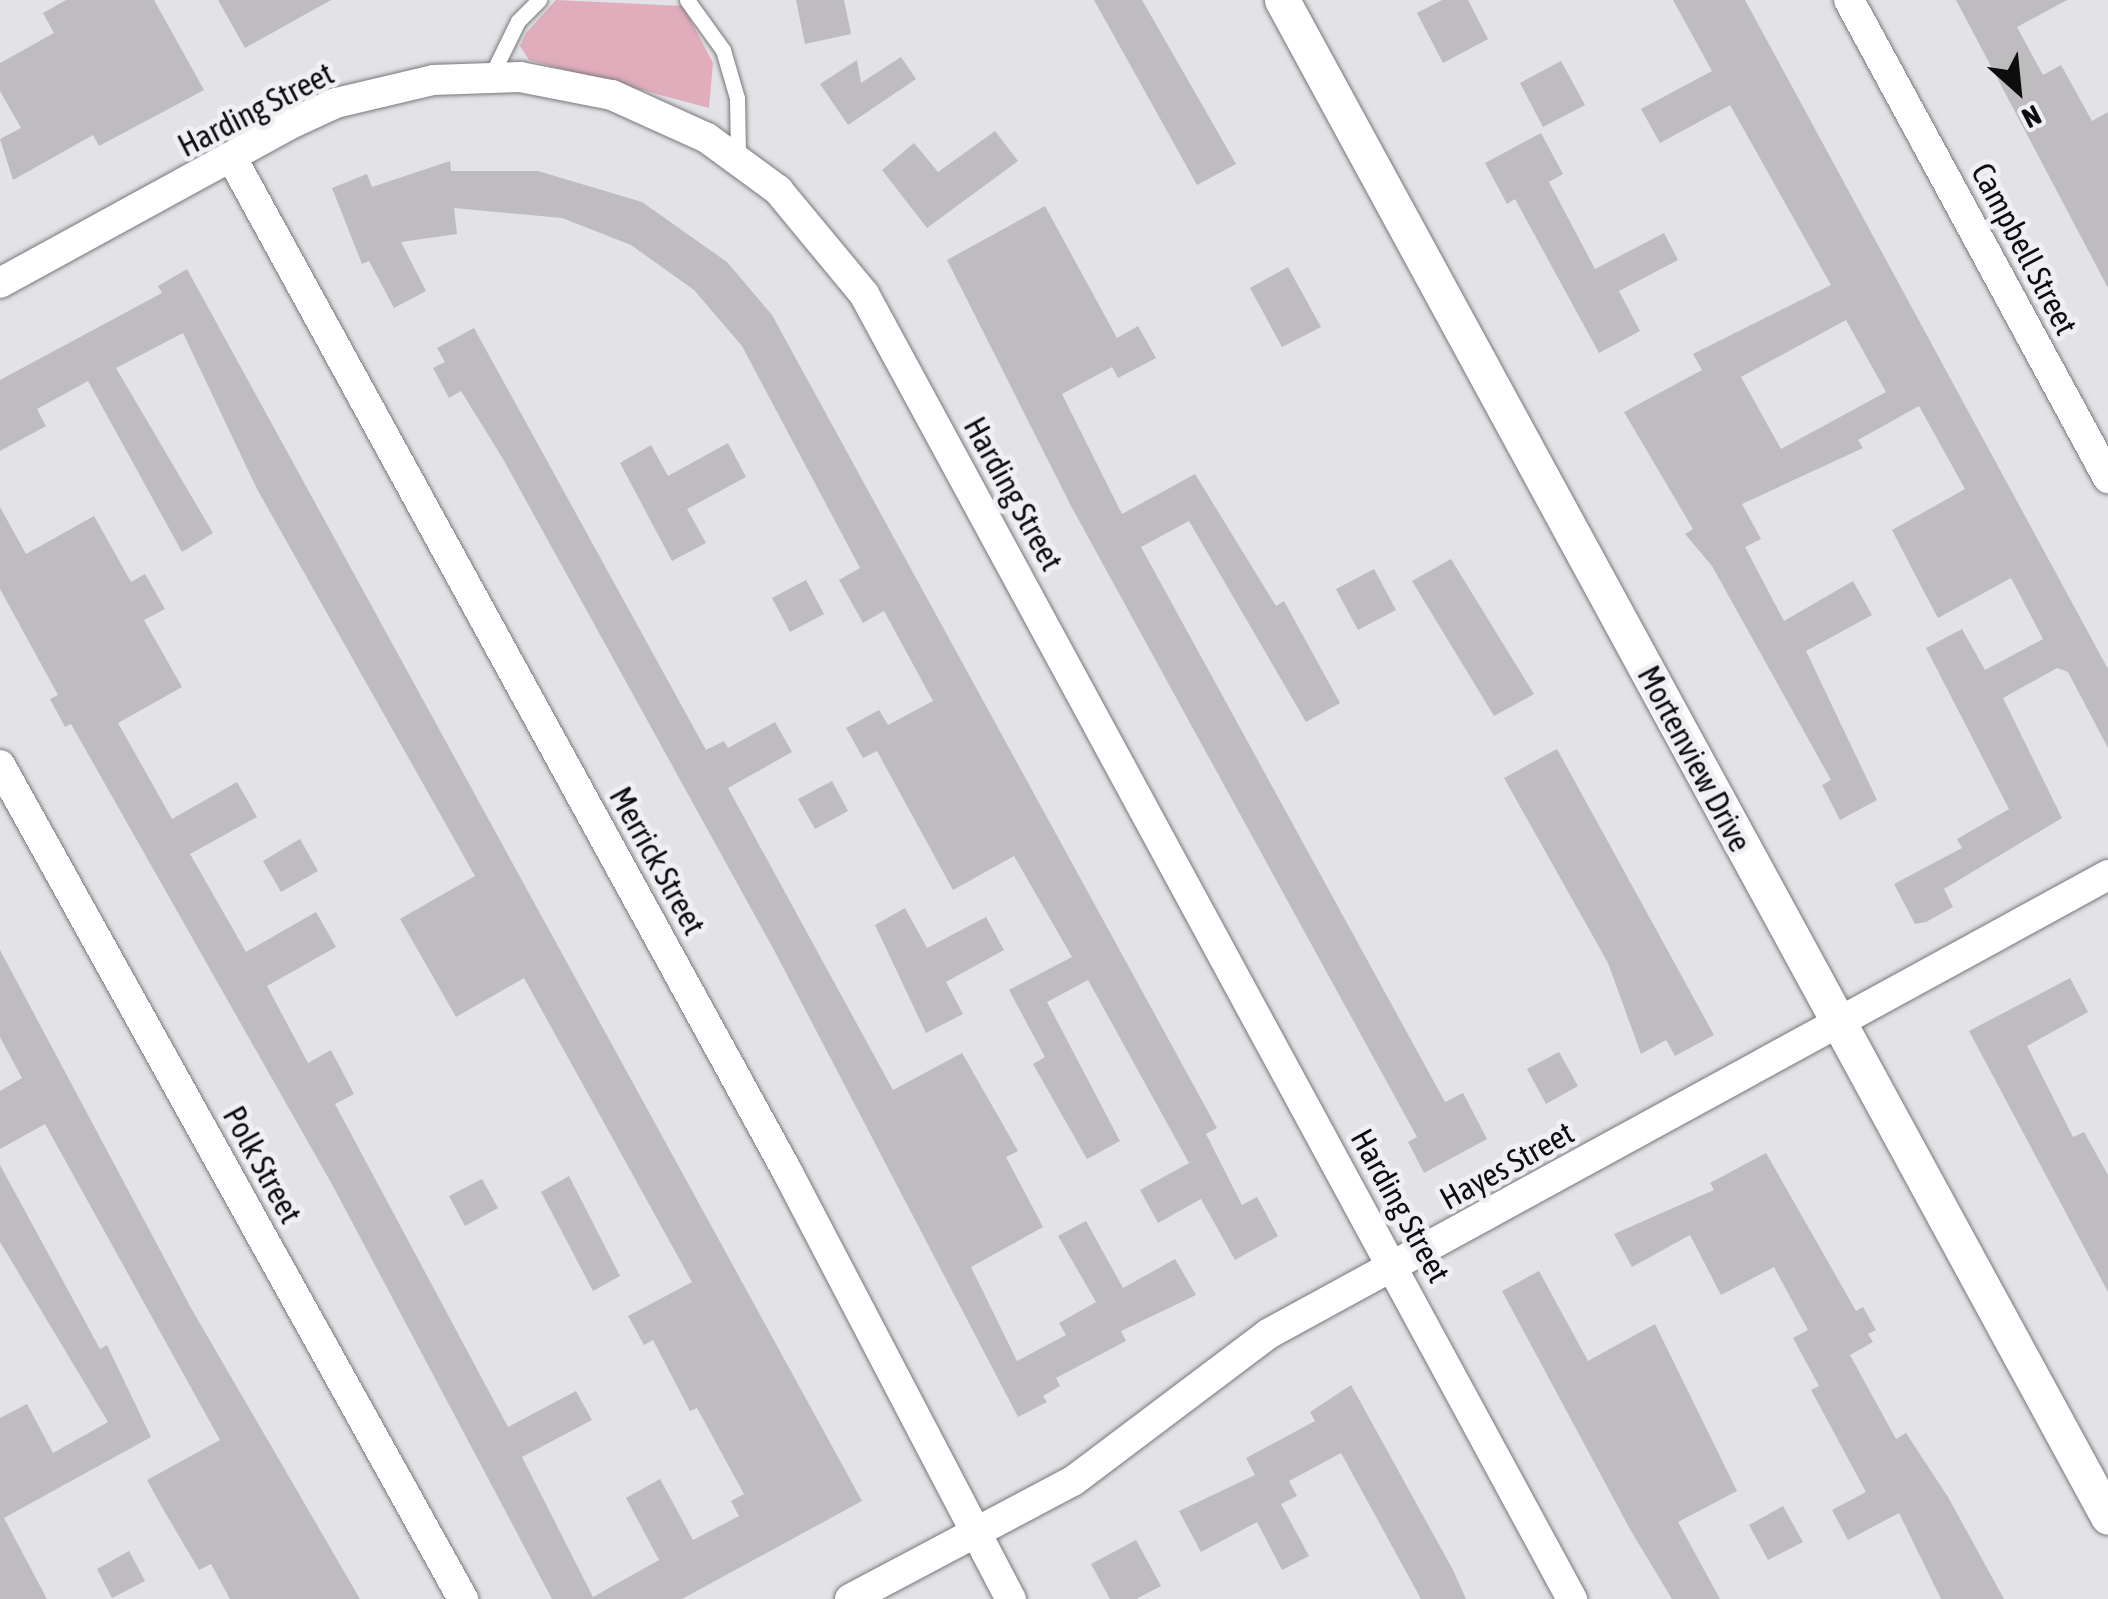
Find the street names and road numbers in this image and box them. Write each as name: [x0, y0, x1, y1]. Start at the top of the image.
street label: Harding Street: [172, 54, 340, 166]
street label: Campbell Street: [1963, 157, 2085, 341]
street label: Harding Street: [955, 411, 1071, 577]
street label: Mortenview Drive: [1629, 660, 1759, 858]
street label: Merrick Street: [601, 781, 713, 941]
street label: Polk Street: [214, 1100, 310, 1230]
street label: Hayes Street: [1434, 1114, 1580, 1218]
street label: Harding Street: [1342, 1123, 1458, 1289]

